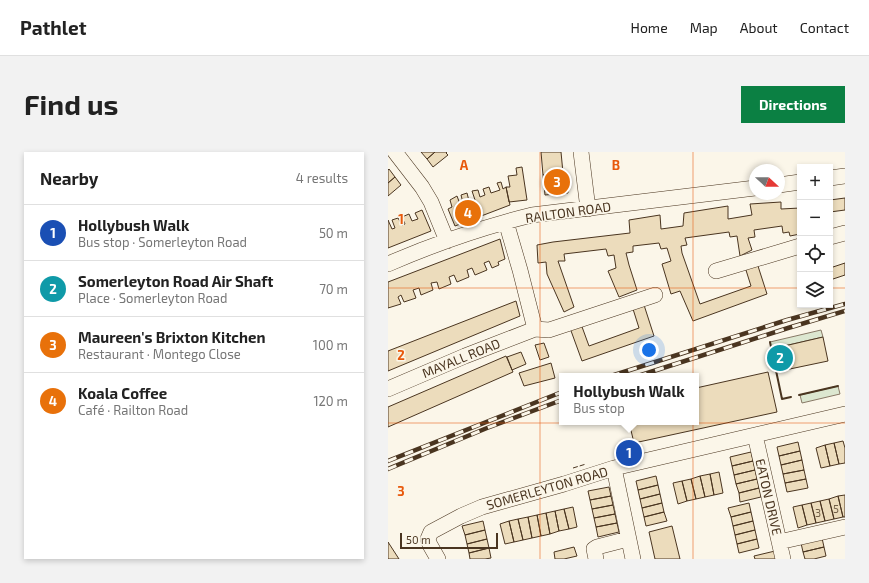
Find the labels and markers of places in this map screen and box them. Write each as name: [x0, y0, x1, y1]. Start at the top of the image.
pin: 3: [544, 167, 570, 197]
pin: 4: [455, 198, 481, 228]
pin: 2: [767, 343, 793, 373]
pin: 1: [616, 438, 642, 468]

